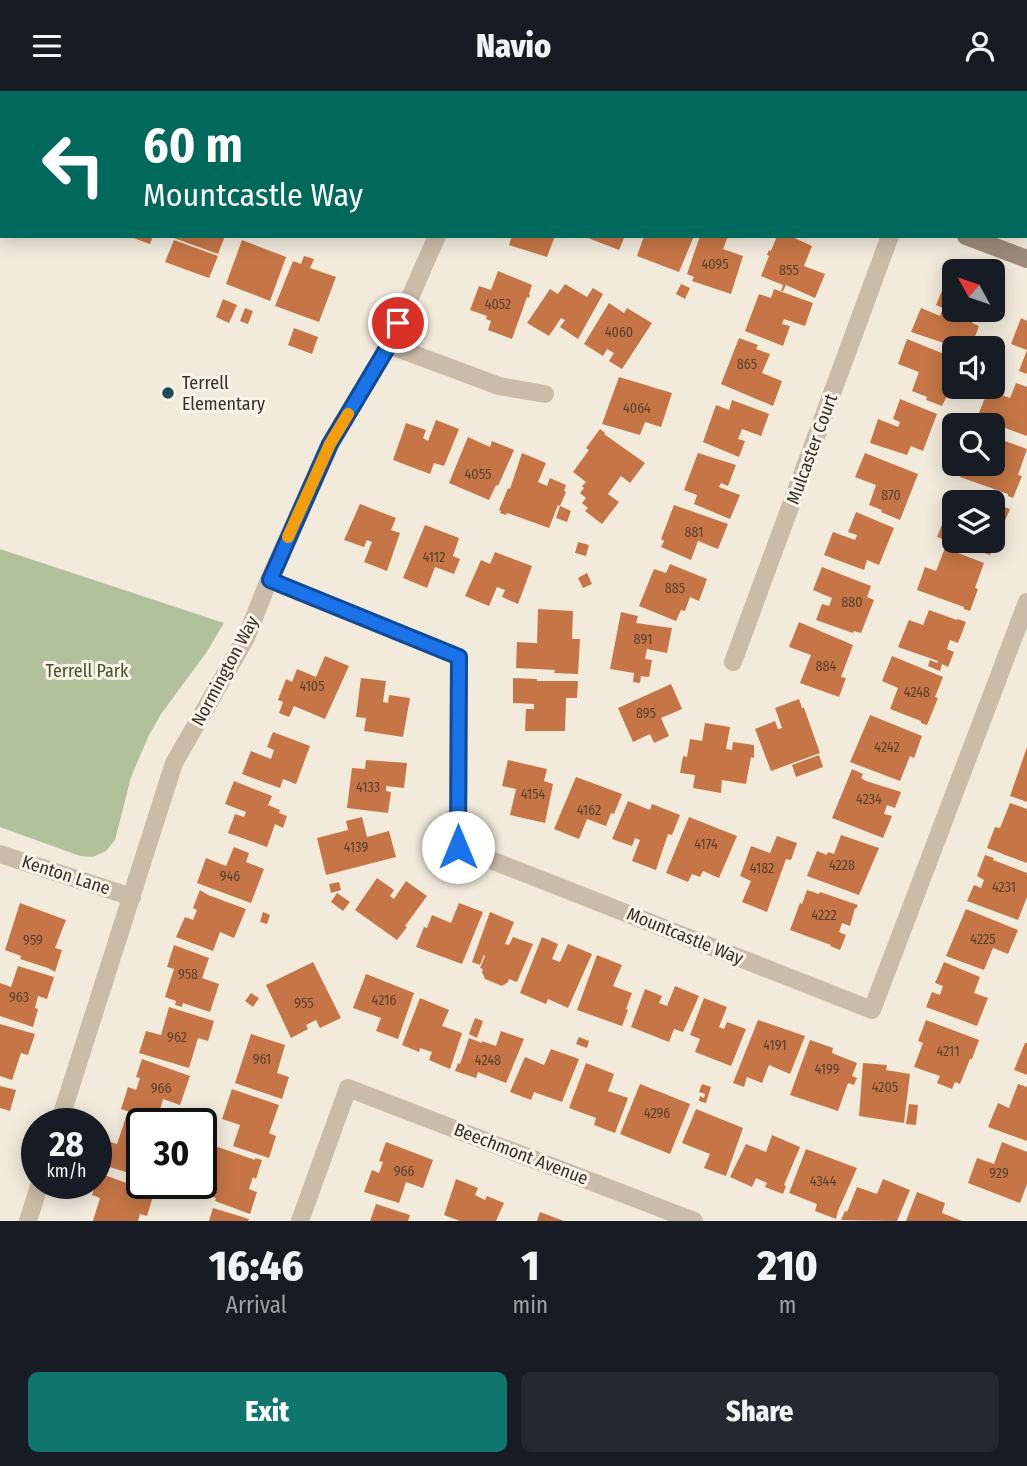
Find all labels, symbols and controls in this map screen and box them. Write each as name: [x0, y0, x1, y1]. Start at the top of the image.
icon: menu: [28, 27, 66, 65]
text: Navio: [476, 27, 551, 65]
icon: person: [961, 27, 999, 65]
text: 60 m: [143, 116, 243, 175]
icon: left: [28, 119, 119, 210]
text: Mountcastle Way: [143, 176, 363, 214]
house number: 4095: [701, 256, 729, 273]
north arrow: [942, 259, 1004, 322]
map controls: [942, 259, 1005, 553]
house number: 855: [779, 262, 799, 279]
pin: [368, 293, 428, 353]
house number: 4052: [485, 296, 511, 313]
icon: arrive: [379, 304, 417, 342]
house number: 4060: [605, 324, 633, 341]
button: sound: [942, 336, 1005, 399]
house number: 865: [737, 356, 757, 373]
place label: Terrell Elementary: [182, 372, 265, 415]
marker: Terrell Elementary: [160, 385, 176, 401]
street label: Mulcaster Court: [782, 391, 842, 507]
house number: 4064: [623, 400, 651, 417]
button: search: [942, 413, 1005, 476]
house number: 4055: [465, 466, 491, 483]
house number: 870: [881, 487, 901, 504]
button: layers: [942, 490, 1005, 553]
house number: 881: [684, 524, 704, 541]
house number: 4112: [423, 549, 445, 566]
house number: 885: [665, 580, 685, 597]
house number: 880: [841, 594, 863, 611]
street label: Normington Way: [187, 612, 263, 730]
house number: 891: [634, 631, 652, 648]
house number: 884: [816, 658, 837, 675]
park label: Terrell Park: [46, 660, 129, 682]
house number: 4105: [299, 678, 325, 695]
house number: 4248: [904, 684, 930, 701]
house number: 895: [636, 705, 656, 722]
house number: 4242: [874, 739, 900, 756]
house number: 4133: [356, 779, 380, 796]
house number: 4154: [521, 786, 546, 803]
house number: 4234: [856, 791, 882, 808]
house number: 4162: [577, 802, 601, 819]
position arrow: [421, 810, 495, 884]
house number: 4174: [694, 836, 718, 853]
house number: 4139: [344, 839, 368, 856]
street label: Kenton Lane: [19, 850, 113, 900]
house number: 4228: [829, 857, 855, 874]
house number: 4182: [750, 860, 774, 877]
house number: 946: [220, 868, 240, 885]
house number: 4231: [992, 879, 1016, 896]
street label: Mountcastle Way: [624, 903, 746, 969]
house number: 4222: [811, 907, 837, 924]
house number: 4225: [970, 931, 996, 948]
house number: 959: [23, 932, 43, 949]
house number: 958: [178, 966, 198, 983]
house number: 963: [9, 989, 29, 1006]
house number: 4216: [372, 992, 396, 1009]
house number: 955: [294, 995, 314, 1012]
house number: 962: [167, 1029, 187, 1046]
house number: 4191: [763, 1037, 787, 1054]
house number: 4211: [936, 1043, 960, 1060]
house number: 961: [253, 1051, 271, 1068]
house number: 4248: [475, 1052, 501, 1069]
house number: 4199: [814, 1061, 840, 1078]
house number: 4205: [872, 1079, 898, 1096]
house number: 966: [151, 1080, 171, 1097]
house number: 4296: [644, 1105, 670, 1122]
speed limit sign: 30: [126, 1108, 217, 1199]
street label: Beechmont Avenue: [451, 1118, 591, 1190]
text: 28: [49, 1123, 84, 1165]
text: km/h: [46, 1160, 87, 1182]
house number: 966: [394, 1163, 414, 1180]
house number: 929: [989, 1165, 1009, 1182]
house number: 4344: [810, 1173, 836, 1190]
text: 16:46: [209, 1241, 303, 1291]
text: 1: [521, 1241, 539, 1291]
text: 210: [757, 1241, 818, 1291]
text: Arrival: [226, 1291, 287, 1319]
text: min: [513, 1291, 548, 1319]
text: m: [779, 1291, 796, 1319]
button: Exit: [28, 1372, 507, 1452]
button: Share: [521, 1372, 999, 1452]

